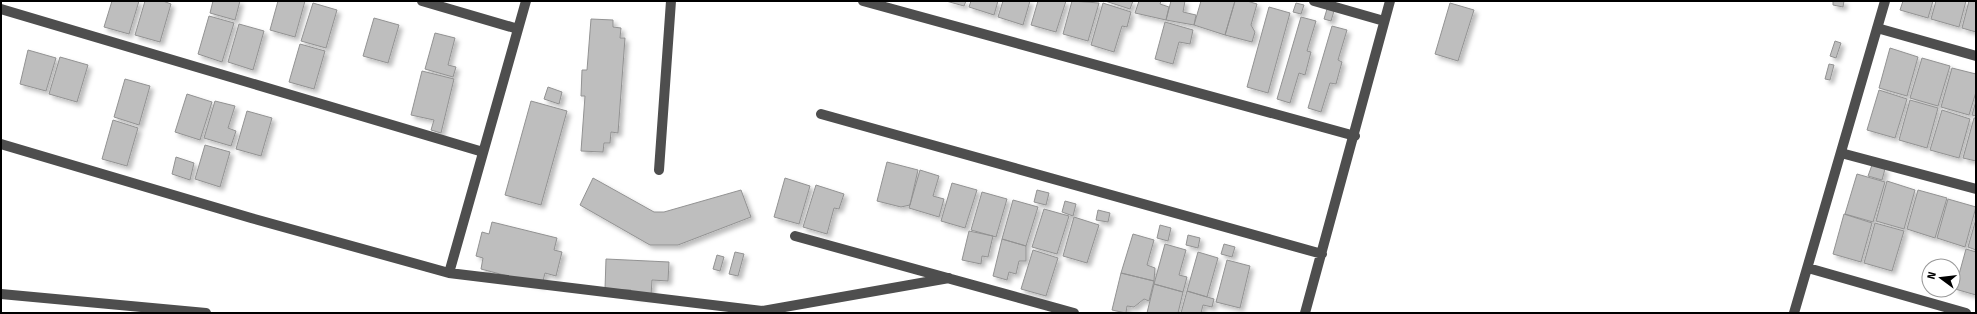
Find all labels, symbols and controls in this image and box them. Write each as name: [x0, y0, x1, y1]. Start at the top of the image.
north arrow: [1921, 258, 1961, 298]
text: N: [1925, 270, 1939, 281]

